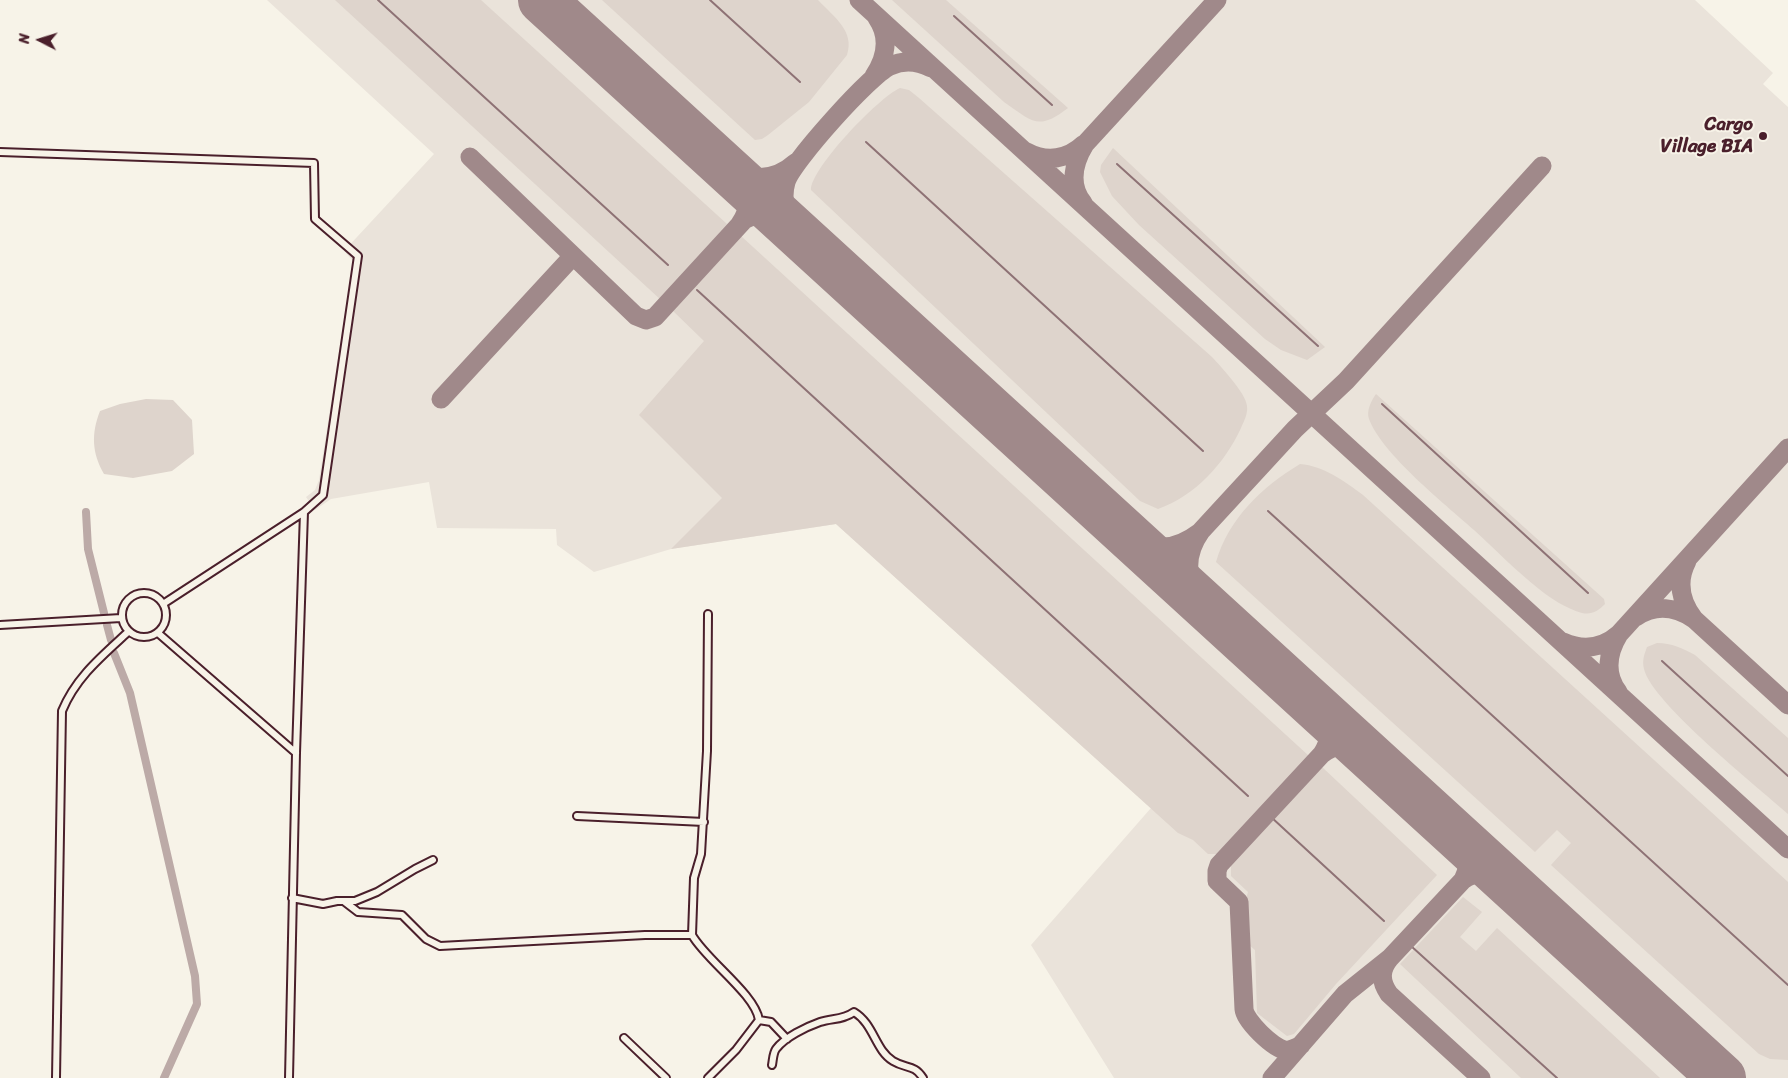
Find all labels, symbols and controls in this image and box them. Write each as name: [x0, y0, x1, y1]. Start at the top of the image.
north arrow: [15, 15, 65, 65]
text: N: [12, 33, 37, 45]
place label: Cargo Village BIA: [1661, 114, 1753, 158]
marker: Cargo Village BIA: [1757, 130, 1769, 142]

